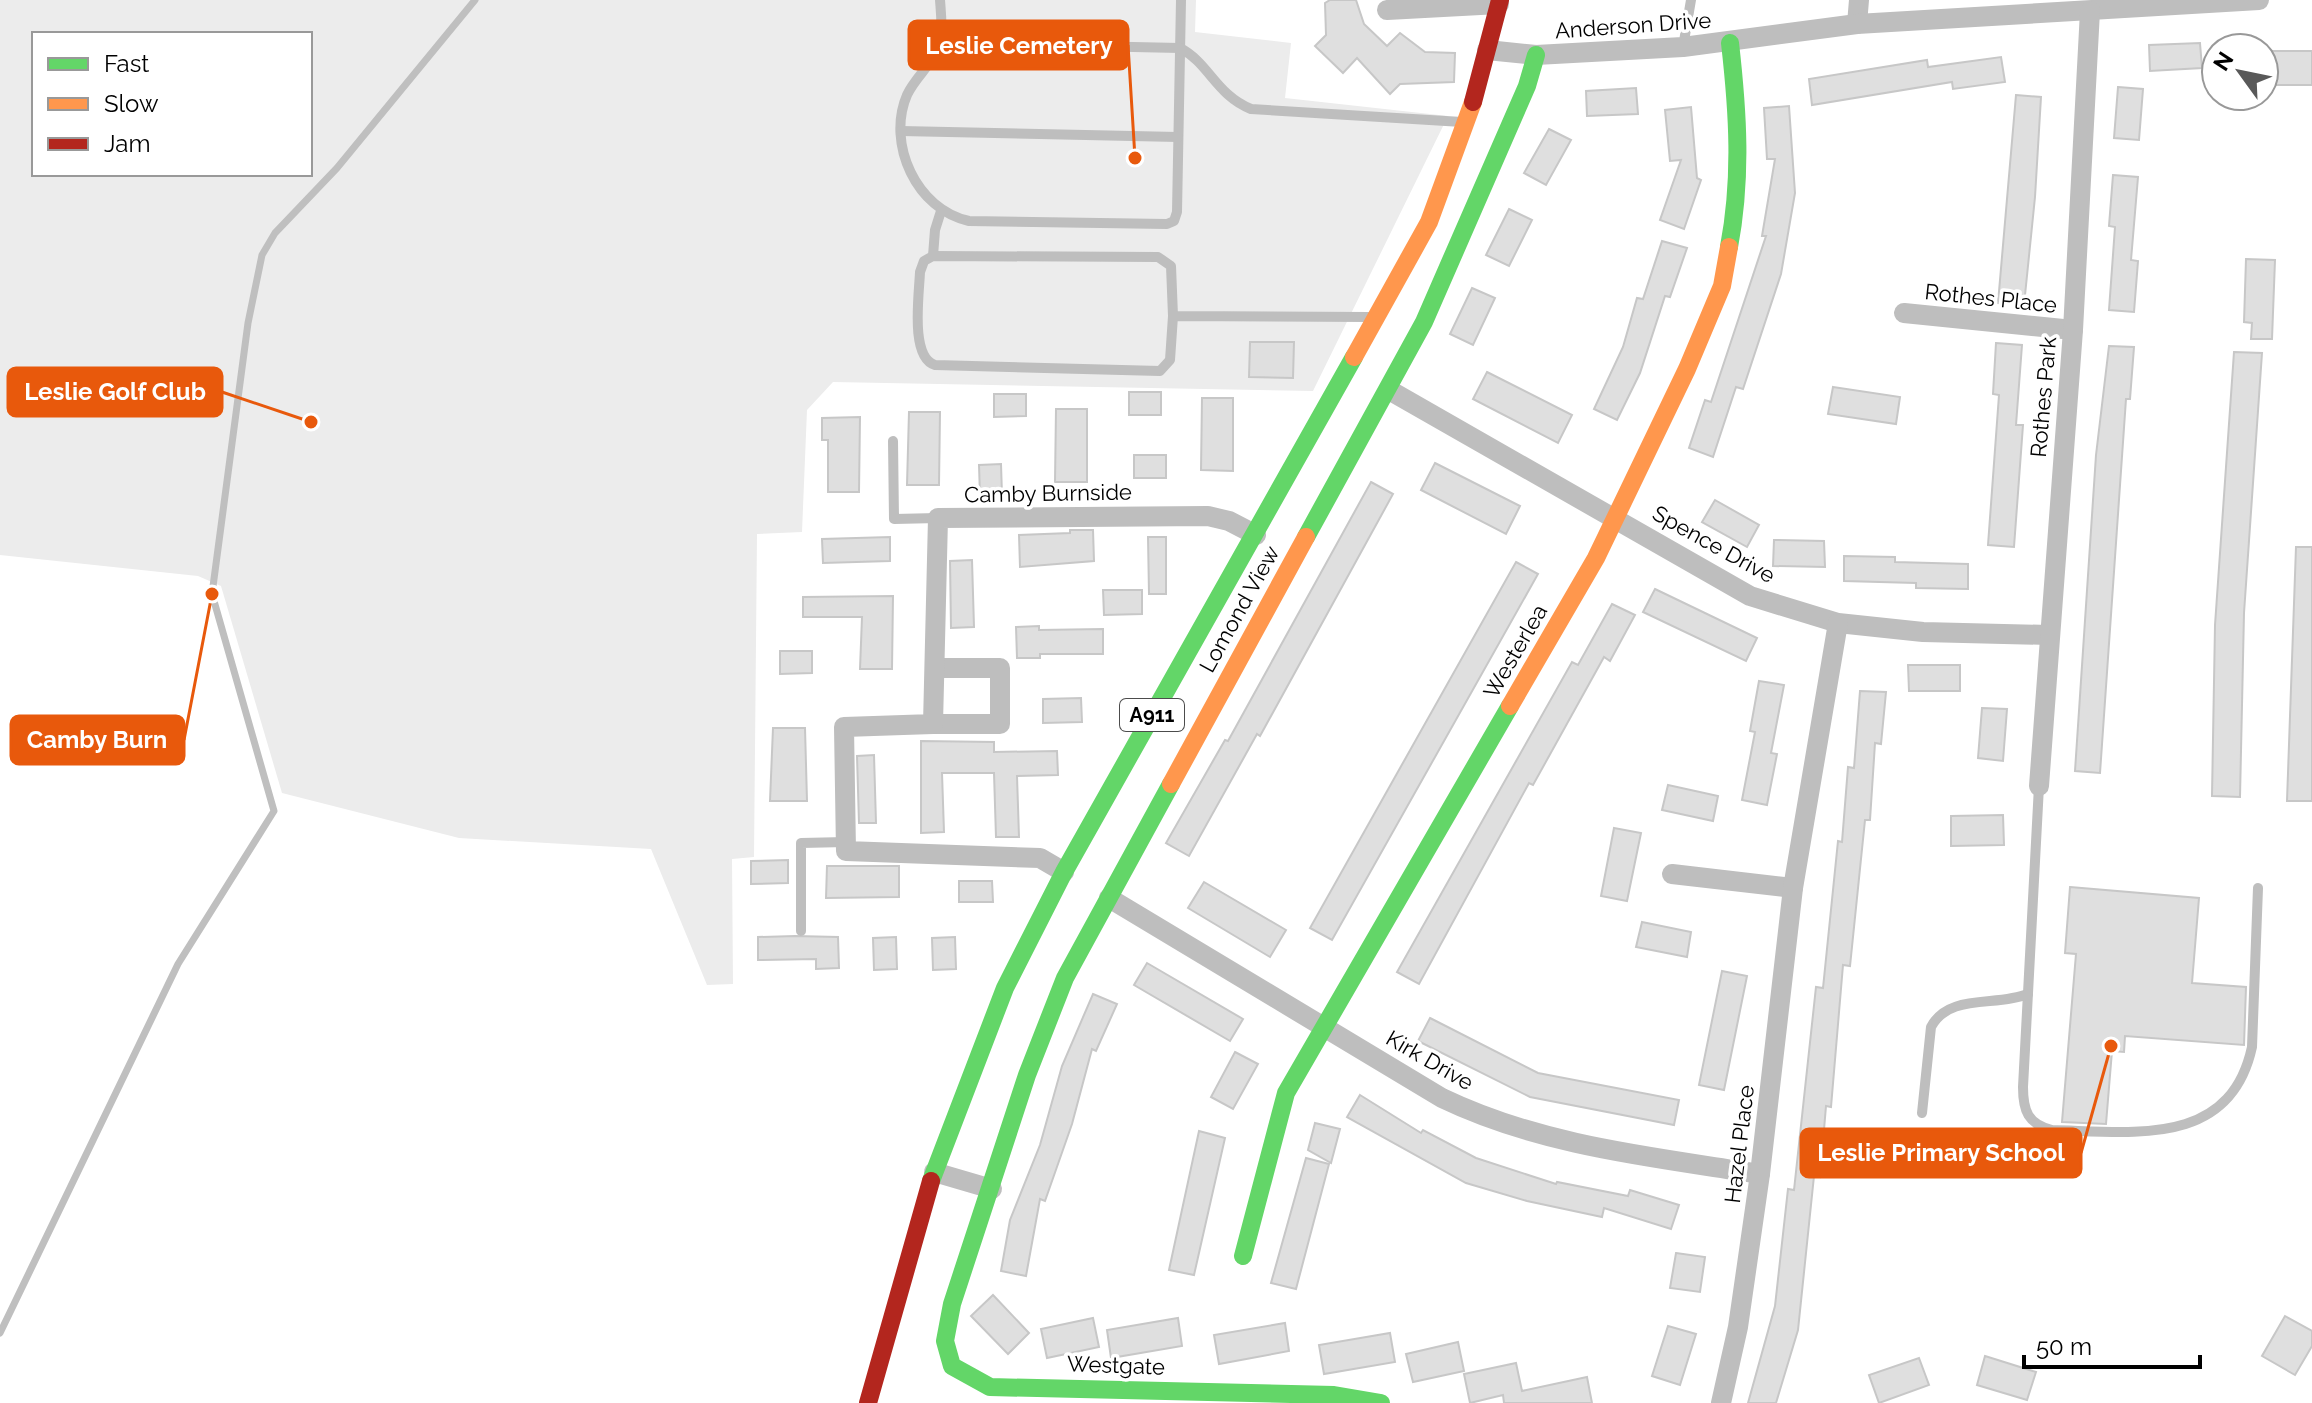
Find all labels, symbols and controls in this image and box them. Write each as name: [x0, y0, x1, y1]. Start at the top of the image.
street label: Anderson Drive: [1554, 7, 1712, 43]
callout: Leslie Cemetery: [909, 21, 1128, 69]
text: Leslie Cemetery: [925, 31, 1113, 60]
legend: [32, 32, 312, 176]
north arrow: [2200, 32, 2280, 112]
text: N: [2208, 47, 2239, 75]
text: Fast: [104, 49, 149, 78]
text: Slow: [104, 89, 159, 118]
text: Jam: [104, 129, 150, 158]
street label: Rothes Place: [1924, 278, 2058, 318]
street label: Rothes Park: [2025, 335, 2061, 459]
callout: Leslie Golf Club: [8, 368, 222, 416]
text: Leslie Golf Club: [24, 377, 206, 406]
street label: Camby Burnside: [964, 479, 1132, 507]
street label: Spence Drive: [1648, 500, 1780, 588]
street label: Lomond View: [1194, 541, 1285, 677]
street label: Westerlea: [1478, 600, 1552, 702]
road number: A911: [1120, 699, 1184, 731]
callout: Camby Burn: [11, 716, 184, 764]
text: Camby Burn: [27, 725, 167, 754]
street label: Kirk Drive: [1382, 1025, 1478, 1095]
street label: Hazel Place: [1719, 1083, 1759, 1205]
callout: Leslie Primary School: [1801, 1129, 2081, 1177]
text: Leslie Primary School: [1817, 1138, 2065, 1167]
scale bar: [2024, 1319, 2200, 1369]
text: 50 m: [2036, 1332, 2092, 1361]
street label: Westgate: [1067, 1350, 1165, 1380]

